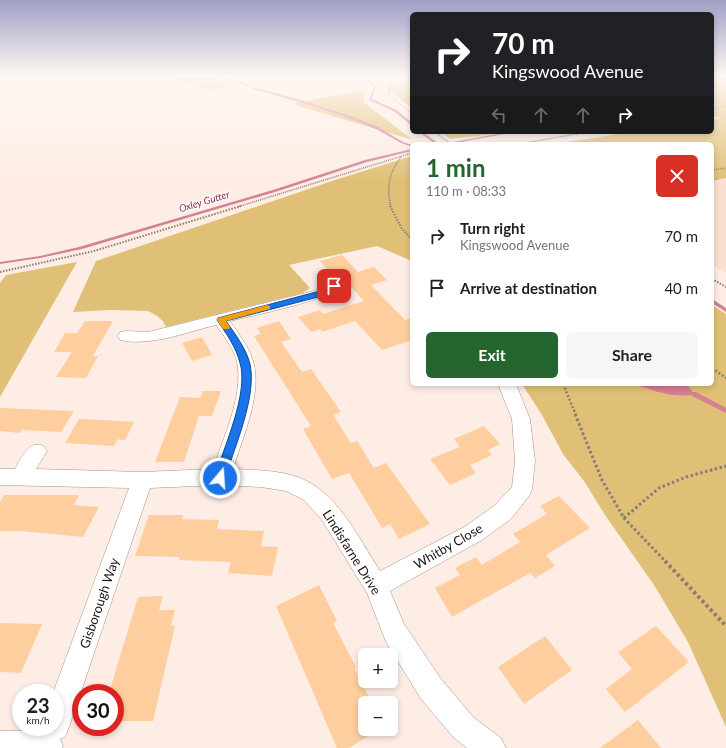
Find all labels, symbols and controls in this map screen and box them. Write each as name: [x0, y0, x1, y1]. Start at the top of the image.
text: 70 m: [492, 26, 555, 60]
icon: right: [426, 28, 478, 80]
text: Kingswood Avenue: [492, 60, 644, 82]
icon: left: [488, 104, 510, 126]
icon: ahead: [530, 104, 552, 126]
icon: ahead: [572, 104, 594, 126]
icon: right: [614, 104, 636, 126]
text: 1 min: [426, 153, 486, 182]
button: close: [656, 155, 698, 197]
text: 110 m · 08:33: [426, 183, 506, 199]
water label: Oxley Gutter: [177, 187, 231, 214]
text: Turn right: [460, 219, 525, 237]
icon: right: [426, 225, 448, 247]
text: 70 m: [664, 227, 698, 245]
text: Kingswood Avenue: [460, 237, 569, 253]
pin: [317, 269, 351, 303]
icon: arrive: [323, 275, 345, 297]
icon: arrive: [426, 277, 448, 299]
text: Arrive at destination: [460, 279, 597, 297]
text: 40 m: [664, 279, 698, 297]
button: Exit: [426, 332, 558, 378]
button: Share: [566, 332, 698, 378]
position arrow: [199, 457, 241, 499]
street label: Lindisfarne Drive: [319, 507, 385, 598]
street label: Whitby Close: [411, 520, 485, 572]
street label: Gisborough Way: [76, 555, 122, 650]
map controls: [358, 648, 398, 736]
button: +: [358, 648, 398, 688]
speed limit sign: 30: [72, 684, 124, 736]
text: 23: [26, 693, 50, 717]
button: −: [358, 696, 398, 736]
text: km/h: [26, 714, 50, 726]

